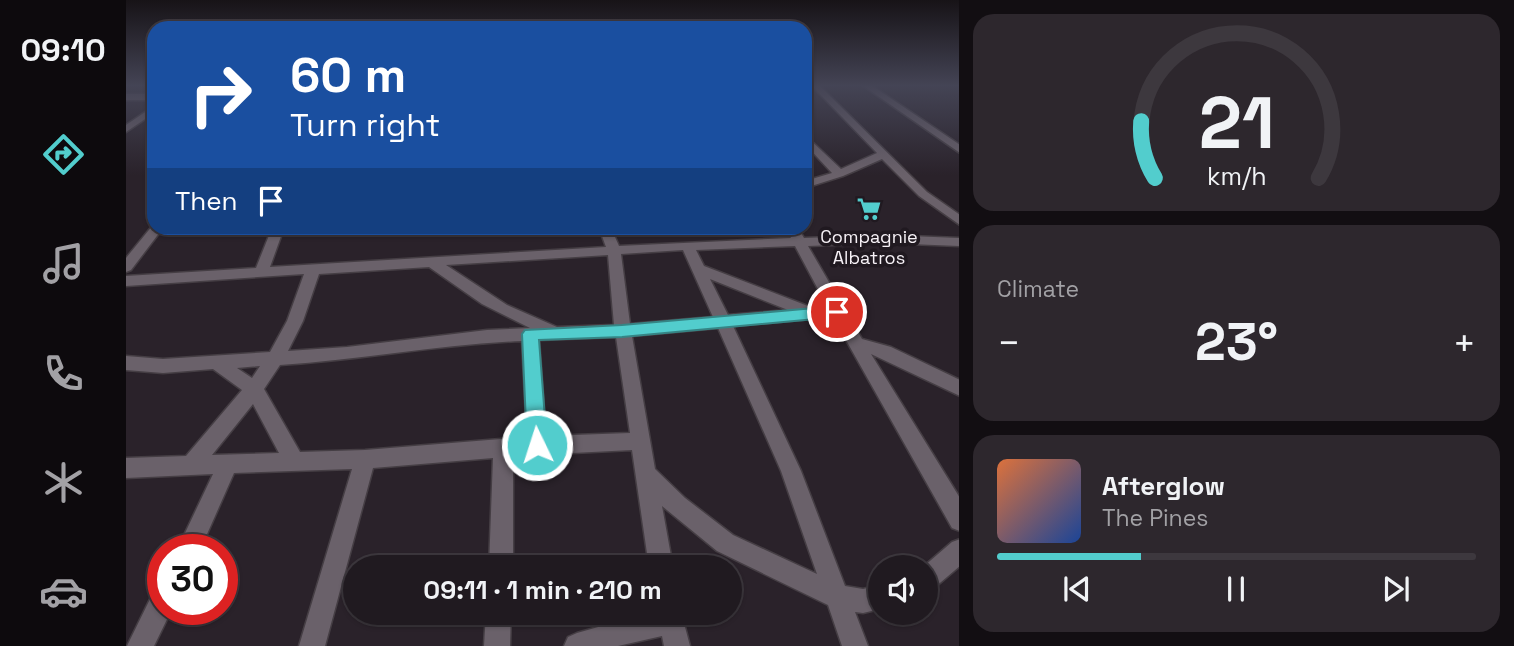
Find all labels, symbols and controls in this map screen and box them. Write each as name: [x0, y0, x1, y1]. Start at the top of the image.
text: 09:10: [20, 30, 106, 70]
text: 60 m: [290, 44, 406, 106]
icon: right: [175, 49, 266, 140]
text: 21: [1198, 77, 1275, 170]
text: Turn right: [290, 105, 440, 145]
icon: directions: [39, 130, 88, 179]
text: km/h: [1207, 160, 1266, 192]
icon: arrive: [252, 182, 290, 220]
text: Then: [175, 184, 238, 218]
supermarket icon: Compagnie Albatros: [855, 195, 883, 223]
place label: Compagnie Albatros: [820, 225, 918, 269]
icon: music: [39, 239, 88, 288]
text: Climate: [997, 274, 1079, 304]
pin: [807, 282, 867, 342]
icon: arrive: [818, 293, 856, 331]
text: 23°: [1195, 309, 1278, 375]
text: −: [997, 319, 1021, 367]
text: +: [1452, 319, 1476, 367]
icon: phone: [39, 349, 88, 398]
position arrow: [500, 408, 574, 482]
icon: climate: [39, 458, 88, 507]
text: Afterglow: [1102, 469, 1225, 503]
text: The Pines: [1102, 503, 1208, 533]
speed limit sign: 30: [147, 534, 238, 625]
map controls: [868, 555, 938, 625]
button: sound: [868, 555, 938, 625]
icon: car: [39, 567, 88, 616]
icon: previous: [1058, 570, 1096, 608]
icon: pause: [1217, 570, 1255, 608]
icon: next: [1377, 570, 1415, 608]
text: 09:11 · 1 min · 210 m: [423, 573, 662, 607]

